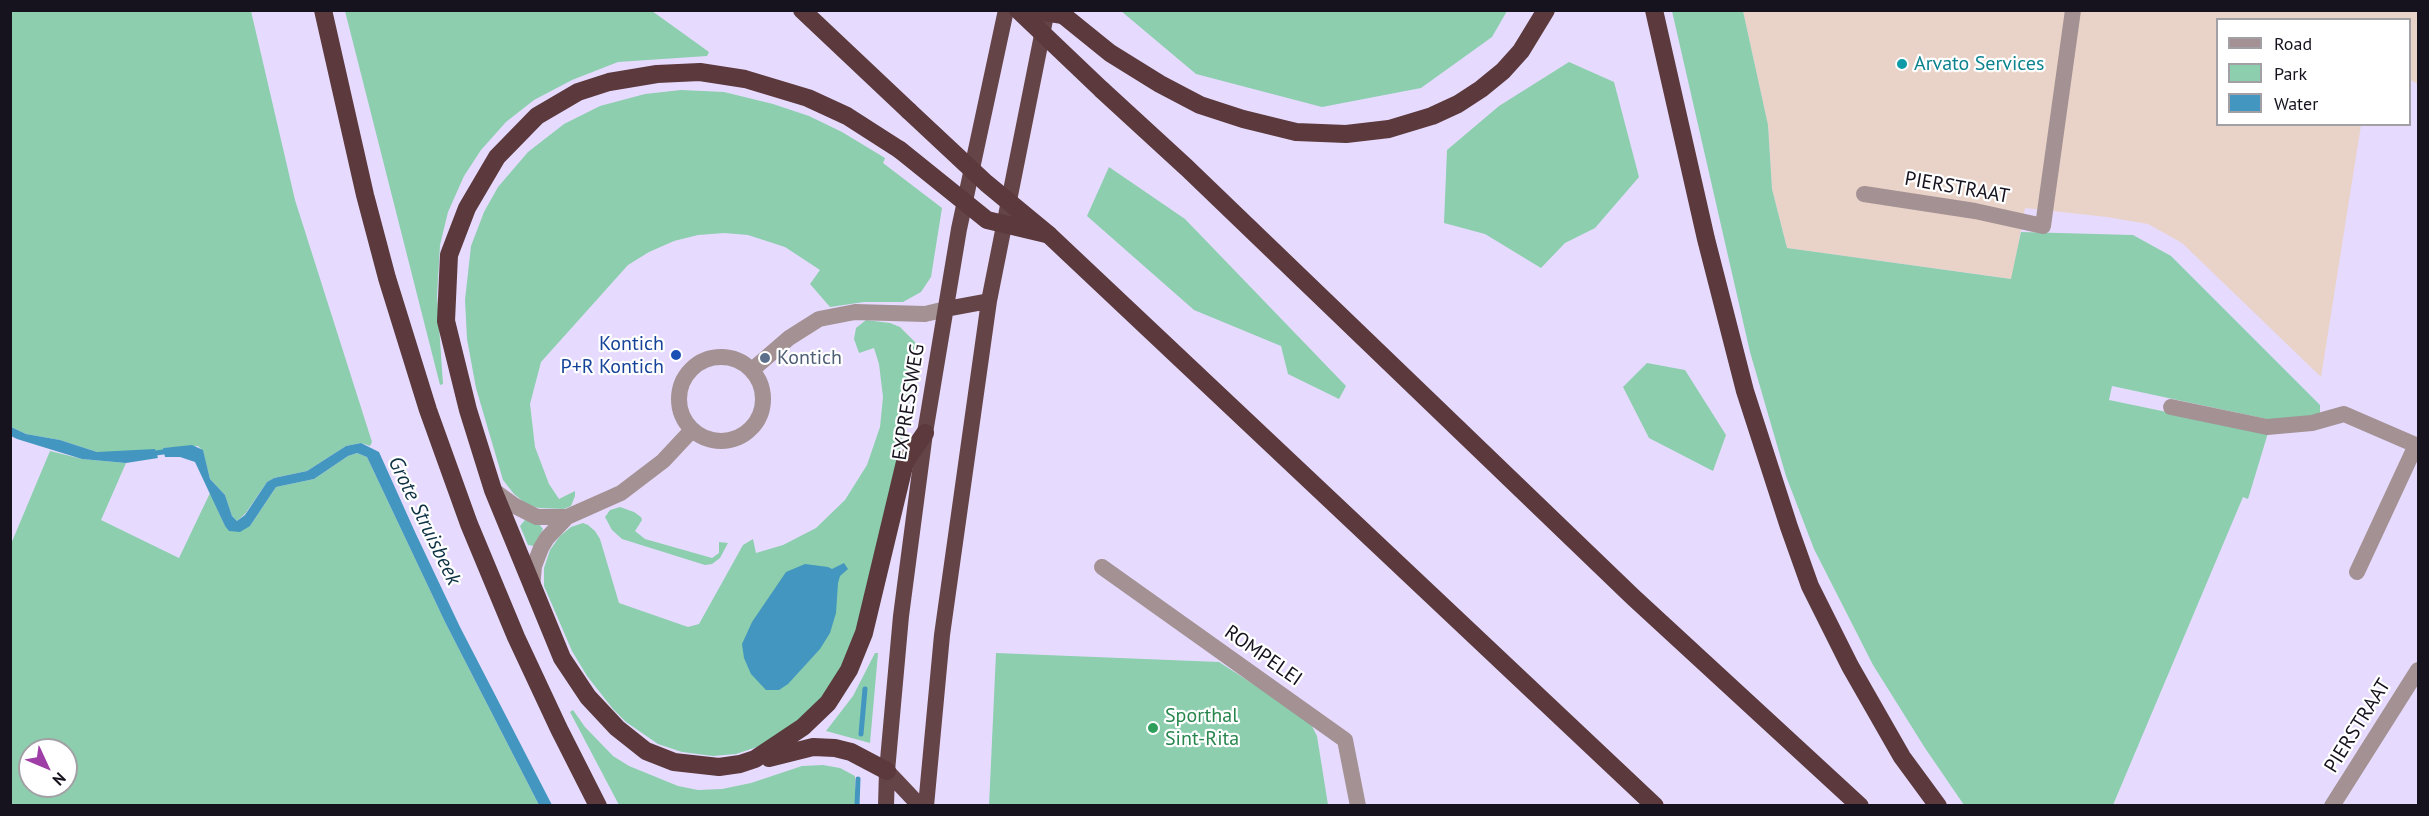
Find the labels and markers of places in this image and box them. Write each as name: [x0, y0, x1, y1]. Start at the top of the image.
place label: Arvato Services: [1914, 52, 2044, 76]
marker: Arvato Services: [1895, 57, 1909, 71]
place label: Kontich P+R Kontich: [560, 332, 664, 379]
place label: Kontich: [777, 346, 842, 370]
marker: Kontich P+R Kontich: [669, 348, 683, 362]
marker: Kontich: [758, 351, 772, 365]
place label: Sporthal Sint-Rita: [1165, 704, 1239, 751]
marker: Sporthal Sint-Rita: [1146, 721, 1160, 735]

